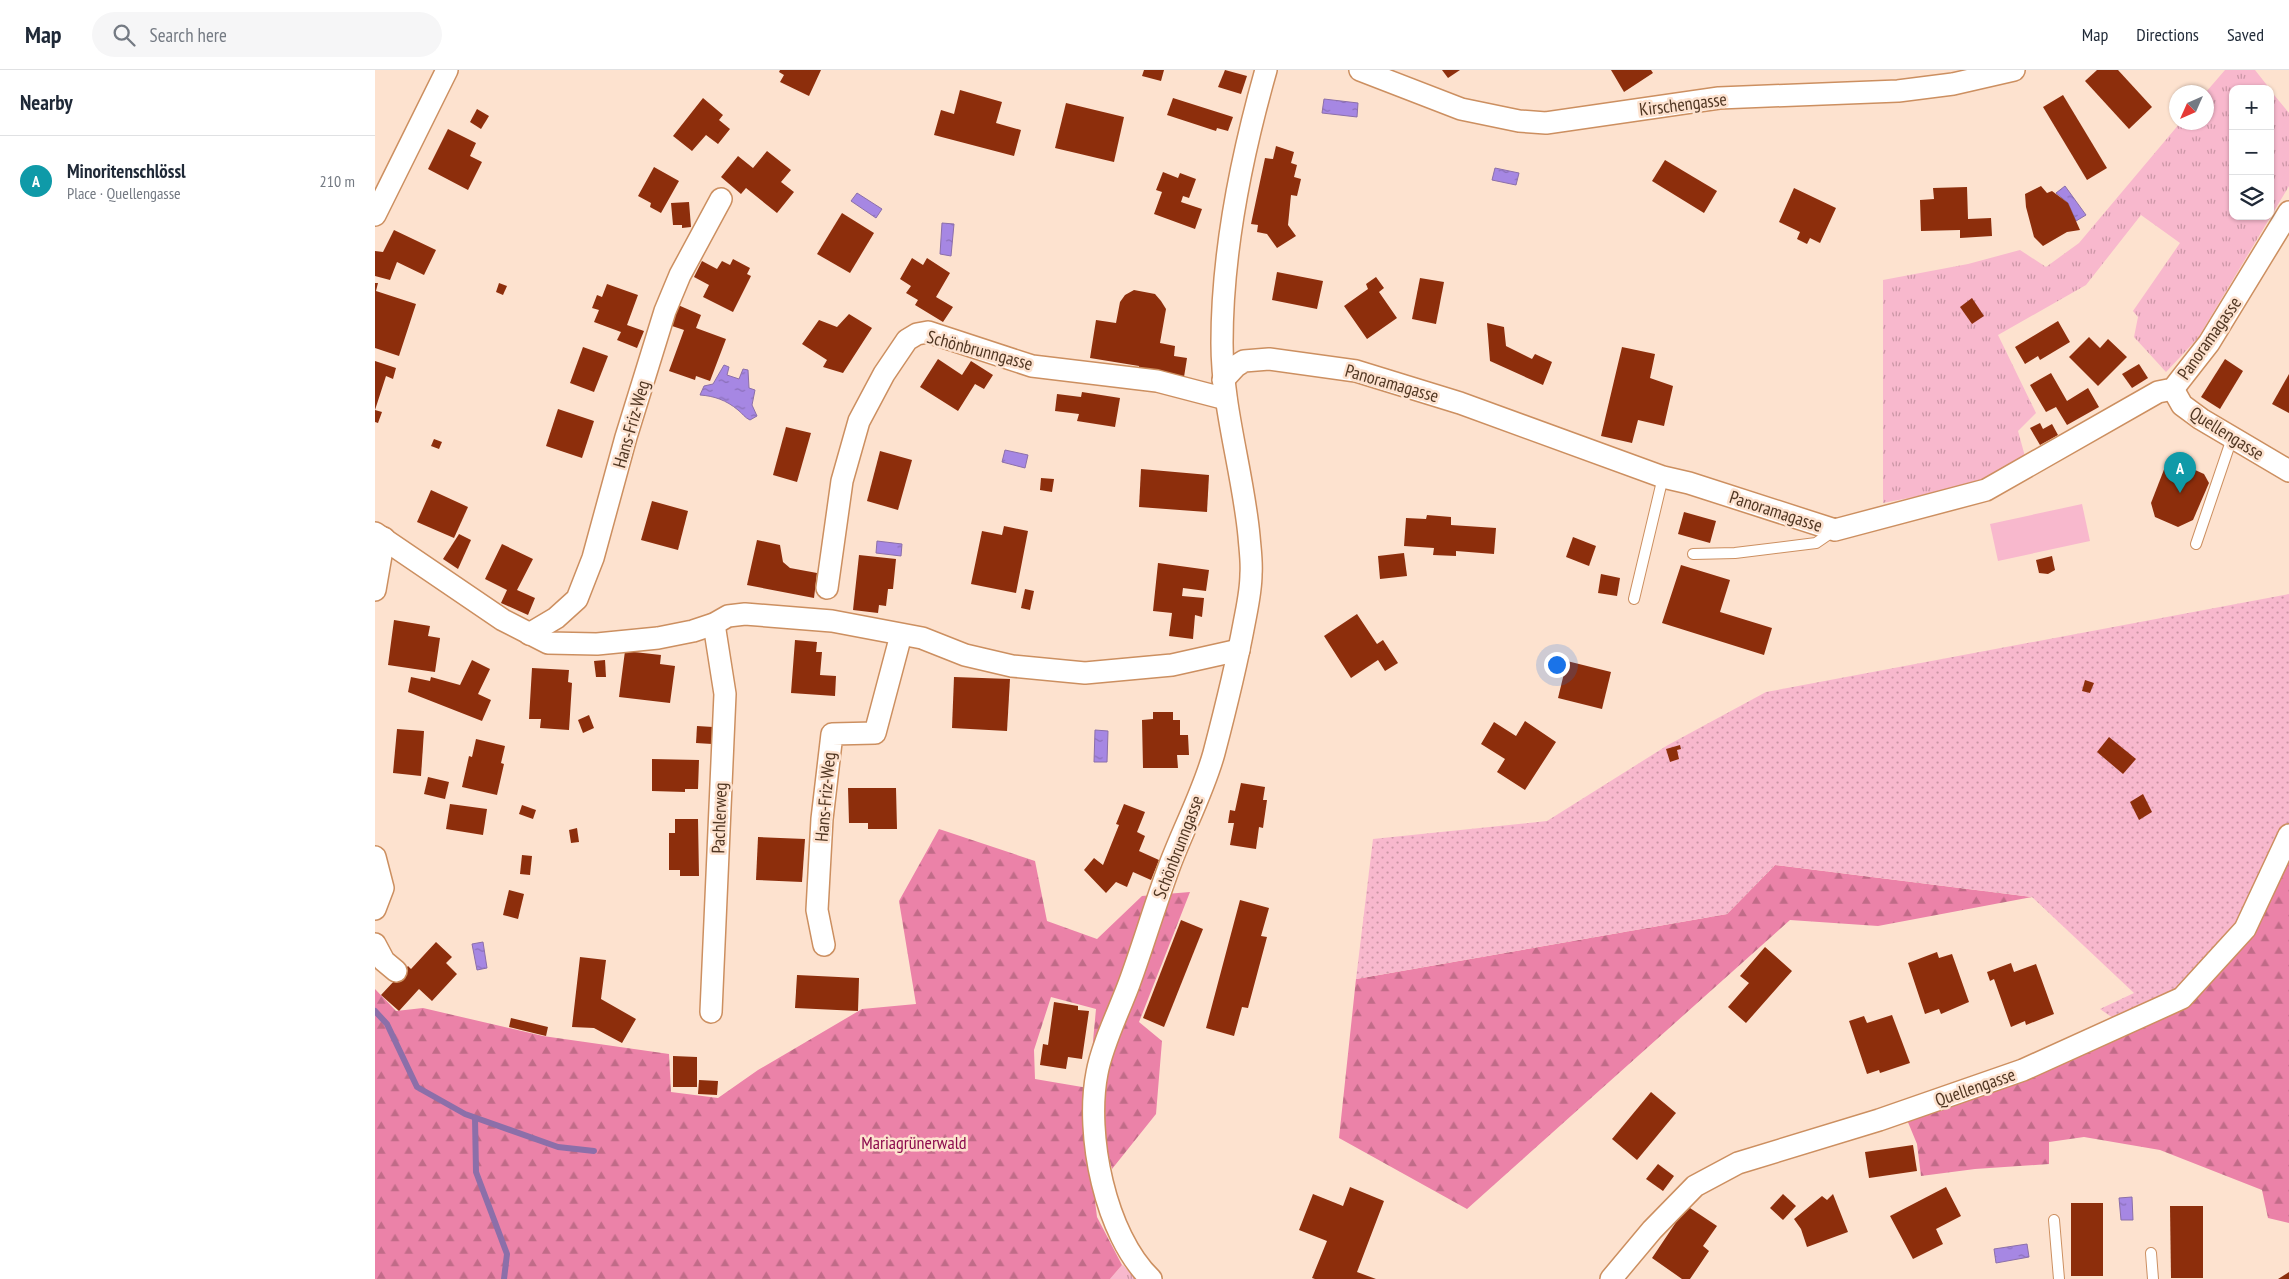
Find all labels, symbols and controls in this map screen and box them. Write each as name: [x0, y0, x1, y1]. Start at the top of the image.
search box: [92, 12, 442, 57]
text: Map: [25, 19, 62, 50]
icon: search: [110, 21, 138, 49]
text: Search here: [150, 23, 227, 47]
text: Map: [2082, 23, 2108, 46]
text: Directions: [2136, 23, 2199, 46]
text: Saved: [2227, 23, 2264, 46]
north arrow: [2169, 85, 2214, 130]
map controls: [2229, 85, 2274, 220]
button: +: [2229, 85, 2274, 130]
street label: Kirschengasse: [1638, 87, 1728, 121]
text: Nearby: [20, 89, 73, 116]
button: −: [2229, 130, 2274, 175]
text: Minoritenschlössl: [67, 159, 186, 183]
text: A: [32, 171, 40, 191]
text: 210 m: [320, 171, 355, 191]
button: layers: [2229, 175, 2274, 220]
text: Place · Quellengasse: [67, 183, 181, 203]
street label: Panoramagasse: [2172, 292, 2246, 384]
street label: Schönbrunngasse: [925, 325, 1035, 375]
street label: Panoramagasse: [1343, 359, 1441, 407]
street label: Hans-Friz-Weg: [608, 378, 654, 470]
street label: Quellengasse: [2186, 401, 2268, 465]
pin: A: [2164, 452, 2196, 493]
street label: Panoramagasse: [1727, 485, 1825, 537]
your location: [1544, 652, 1570, 678]
street label: Hans-Friz-Weg: [810, 751, 840, 843]
street label: Pachlerweg: [706, 782, 732, 854]
street label: Schönbrunngasse: [1148, 792, 1208, 902]
street label: Quellengasse: [1932, 1063, 2018, 1111]
park label: Mariagrünerwald: [861, 1131, 967, 1154]

